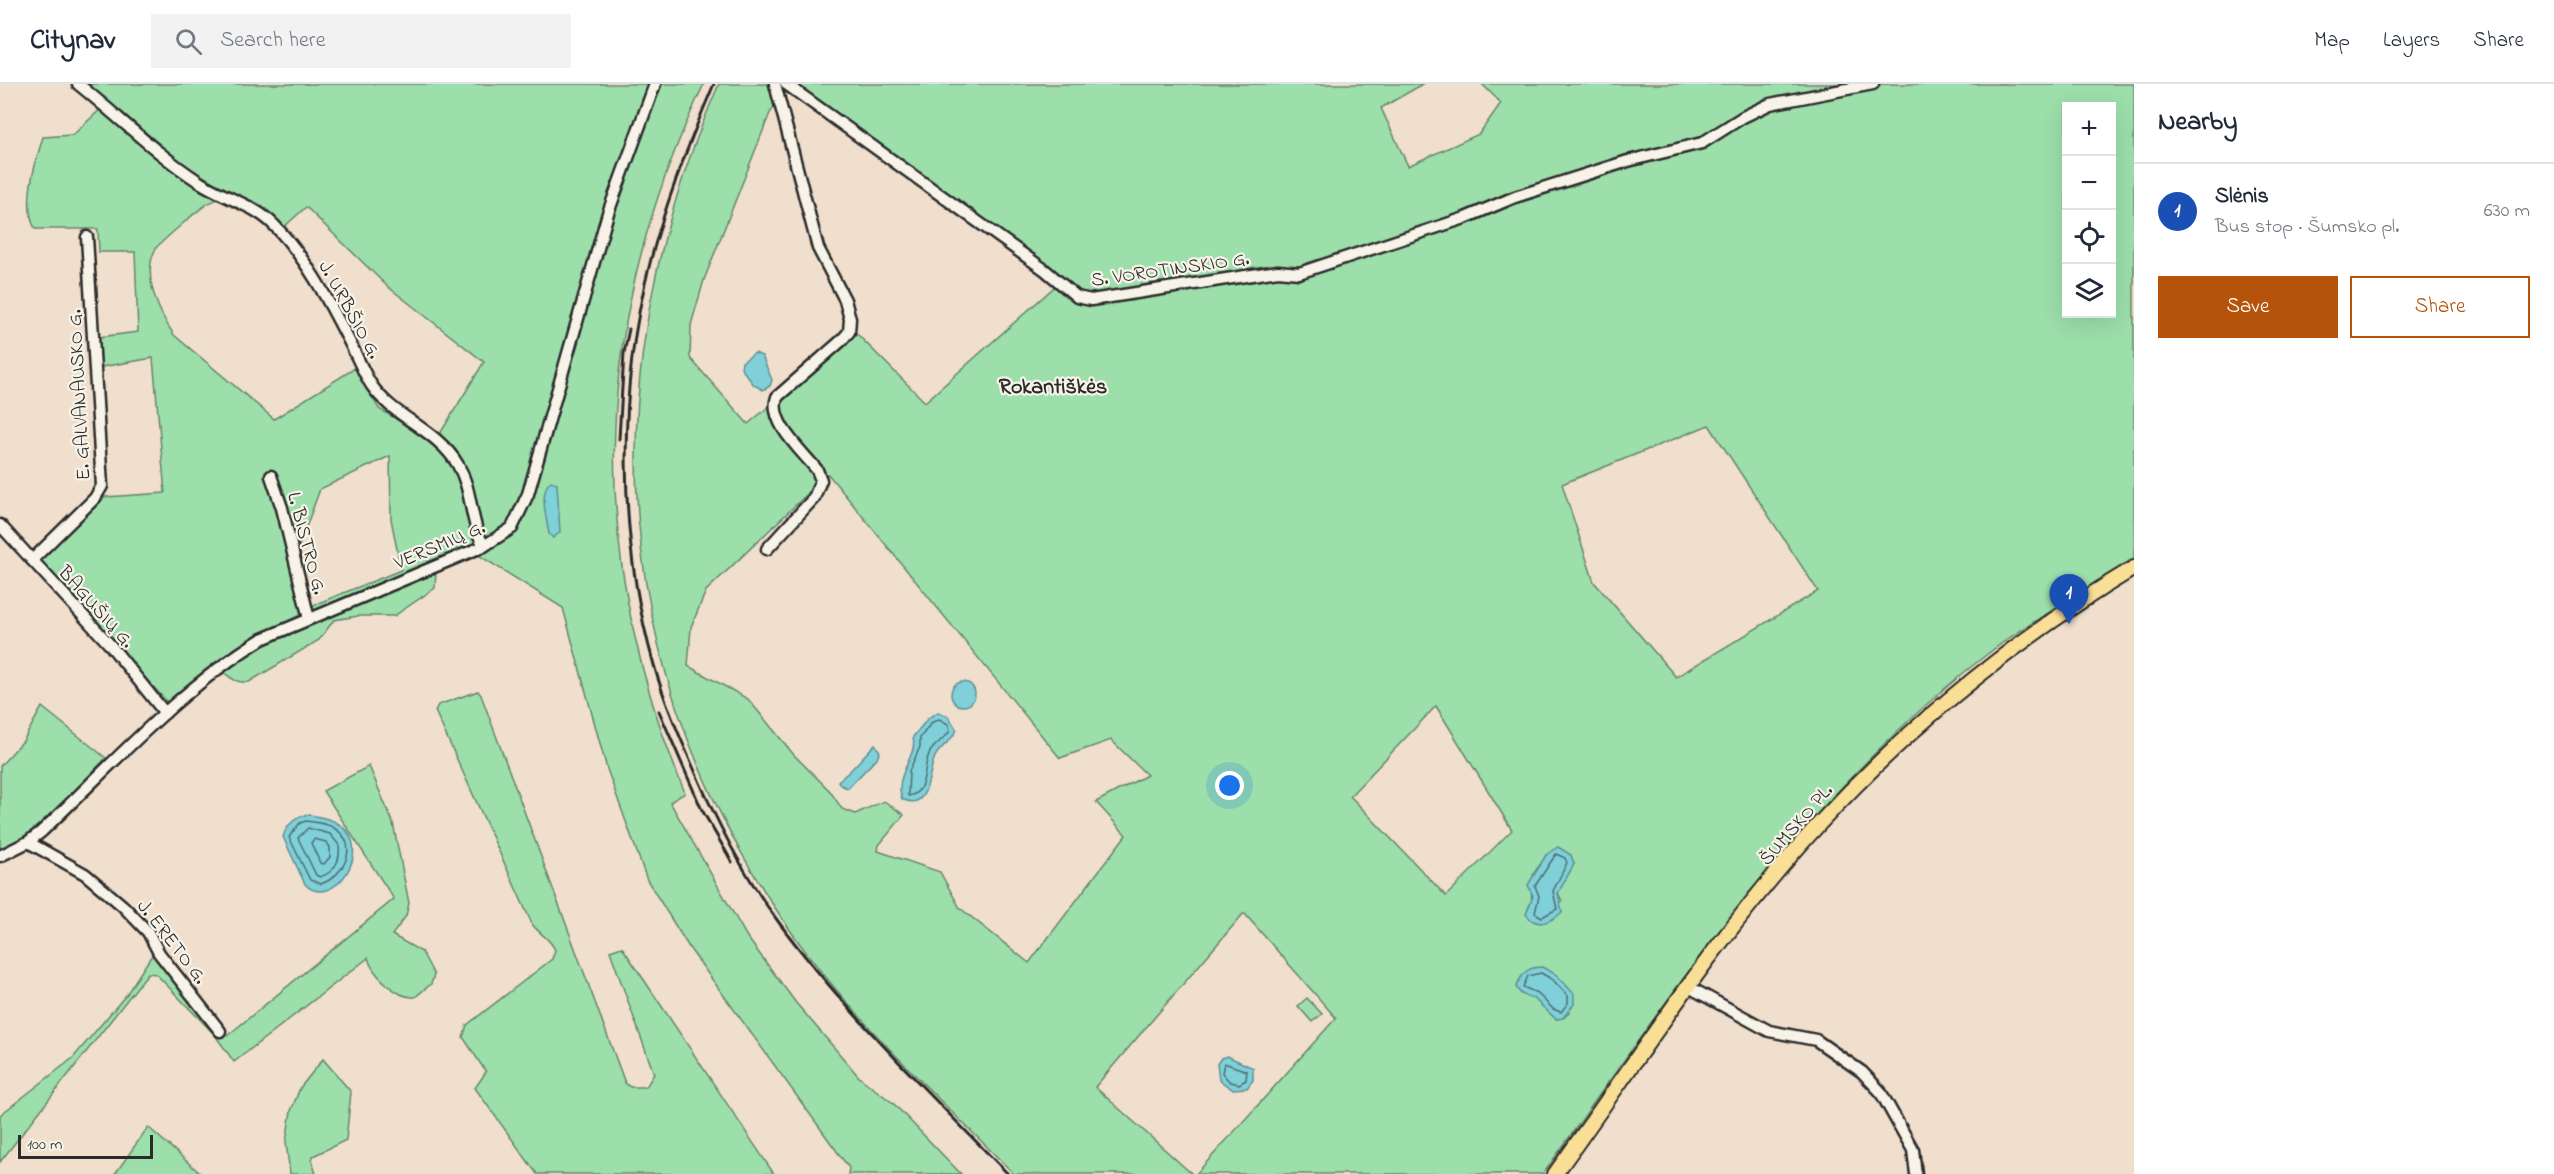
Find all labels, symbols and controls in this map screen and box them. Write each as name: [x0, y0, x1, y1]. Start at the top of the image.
search box: [151, 14, 571, 68]
text: Citynav: [30, 21, 115, 62]
icon: search: [172, 25, 205, 58]
text: Search here: [220, 25, 326, 57]
text: Map: [2314, 26, 2350, 56]
text: Layers: [2383, 26, 2440, 56]
text: Share: [2473, 26, 2524, 56]
map controls: [2062, 102, 2116, 318]
button: +: [2062, 102, 2116, 156]
text: Nearby: [2158, 104, 2237, 142]
button: −: [2062, 156, 2116, 210]
text: Slėnis: [2215, 181, 2269, 213]
text: 1: [2174, 197, 2181, 226]
text: 630 m: [2484, 197, 2530, 226]
button: locate: [2062, 210, 2116, 264]
text: Bus stop · Šumsko pl.: [2215, 213, 2399, 242]
street label: S. VOROTINSKIO G.: [1089, 245, 1251, 296]
street label: J. URBŠIO G.: [310, 256, 388, 365]
button: layers: [2062, 264, 2116, 318]
button: Save: [2158, 276, 2338, 338]
button: Share: [2350, 276, 2530, 338]
street label: E. GALVANAUSKO G.: [62, 309, 99, 481]
district label: Rokantiškės: [999, 372, 1107, 404]
street label: L. BISTRO G.: [278, 489, 333, 598]
street label: VERSMIŲ G.: [389, 514, 490, 579]
street label: BAGUŠIŲ G.: [49, 559, 140, 656]
pin: 1: [2050, 574, 2088, 624]
your location: [1215, 771, 1244, 800]
street label: ŠUMSKO PL.: [1753, 778, 1841, 873]
street label: J. ERETO G.: [129, 894, 213, 991]
scale bar: [18, 1132, 153, 1160]
text: 100 m: [27, 1133, 62, 1157]

